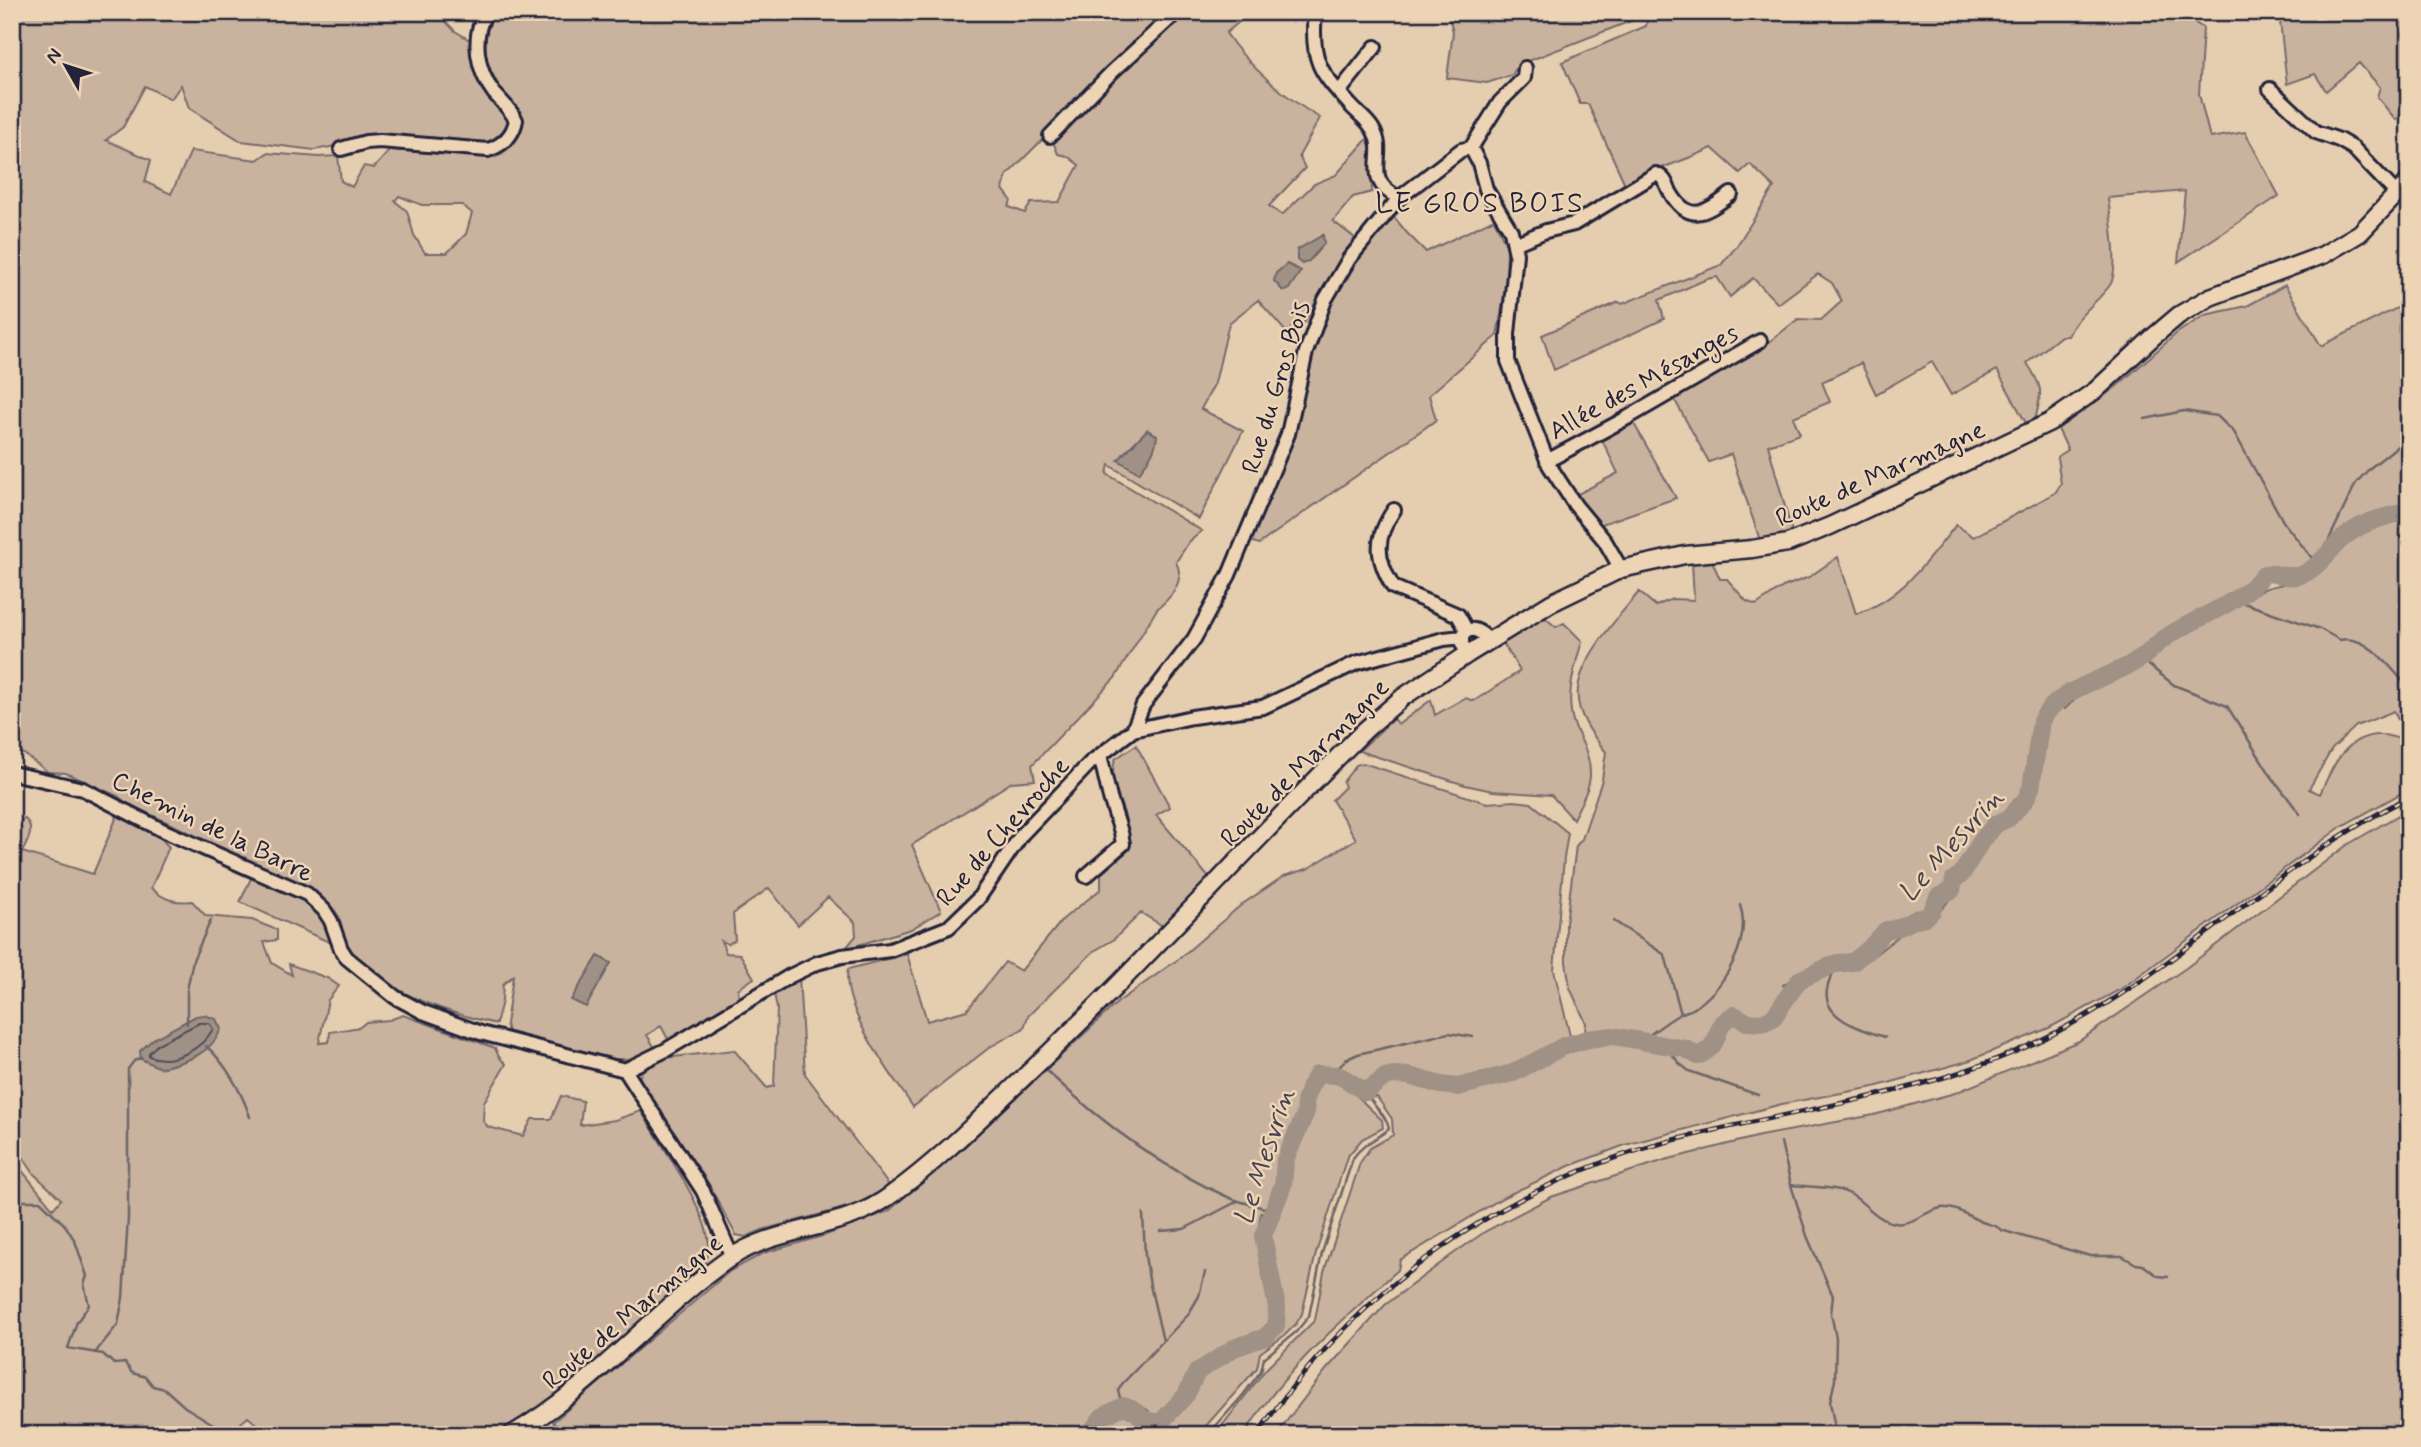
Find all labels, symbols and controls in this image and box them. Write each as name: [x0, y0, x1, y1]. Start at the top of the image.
north arrow: [32, 32, 102, 102]
text: N: [40, 43, 68, 69]
district label: LE GROS BOIS: [1376, 186, 1584, 223]
street label: Rue du Gros Bois: [1235, 297, 1319, 478]
street label: Allée des Mésanges: [1543, 317, 1746, 451]
street label: Route de Marmagne: [1771, 413, 1991, 536]
street label: Route de Marmagne: [1214, 671, 1397, 855]
street label: Rue de Chevroche: [929, 750, 1078, 914]
street label: Chemin de la Barre: [106, 764, 319, 891]
water label: Le Mesvrin: [1891, 781, 2013, 911]
water label: Le Mesvrin: [1226, 1084, 1305, 1230]
street label: Route de Marmagne: [536, 1227, 731, 1398]

